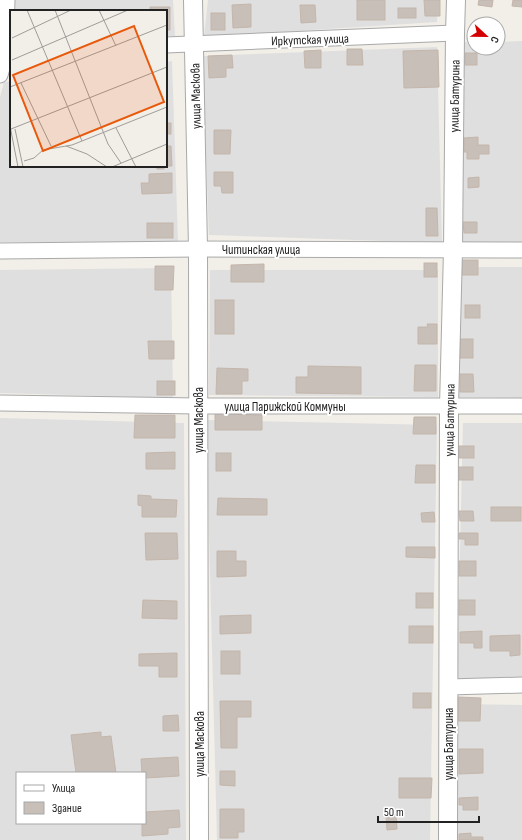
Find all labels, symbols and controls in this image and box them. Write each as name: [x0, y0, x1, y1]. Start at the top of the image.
inset map: [10, 10, 167, 167]
north arrow: [466, 16, 506, 56]
street label: Иркутская улица: [271, 31, 349, 49]
text: С: [488, 35, 502, 45]
street label: улица Батурина: [446, 60, 464, 132]
street label: улица Маскова: [187, 63, 205, 129]
street label: Читинская улица: [222, 242, 300, 258]
street label: улица Батурина: [441, 384, 459, 456]
street label: улица Маскова: [191, 387, 207, 453]
street label: улица Парижской Коммуны: [224, 399, 346, 415]
street label: улица Батурина: [441, 708, 457, 780]
street label: улица Маскова: [192, 711, 208, 777]
legend: [16, 772, 146, 824]
text: Улица: [52, 781, 76, 796]
scale bar: [378, 798, 479, 824]
text: Здание: [52, 801, 82, 816]
text: 50 m: [384, 805, 404, 820]

